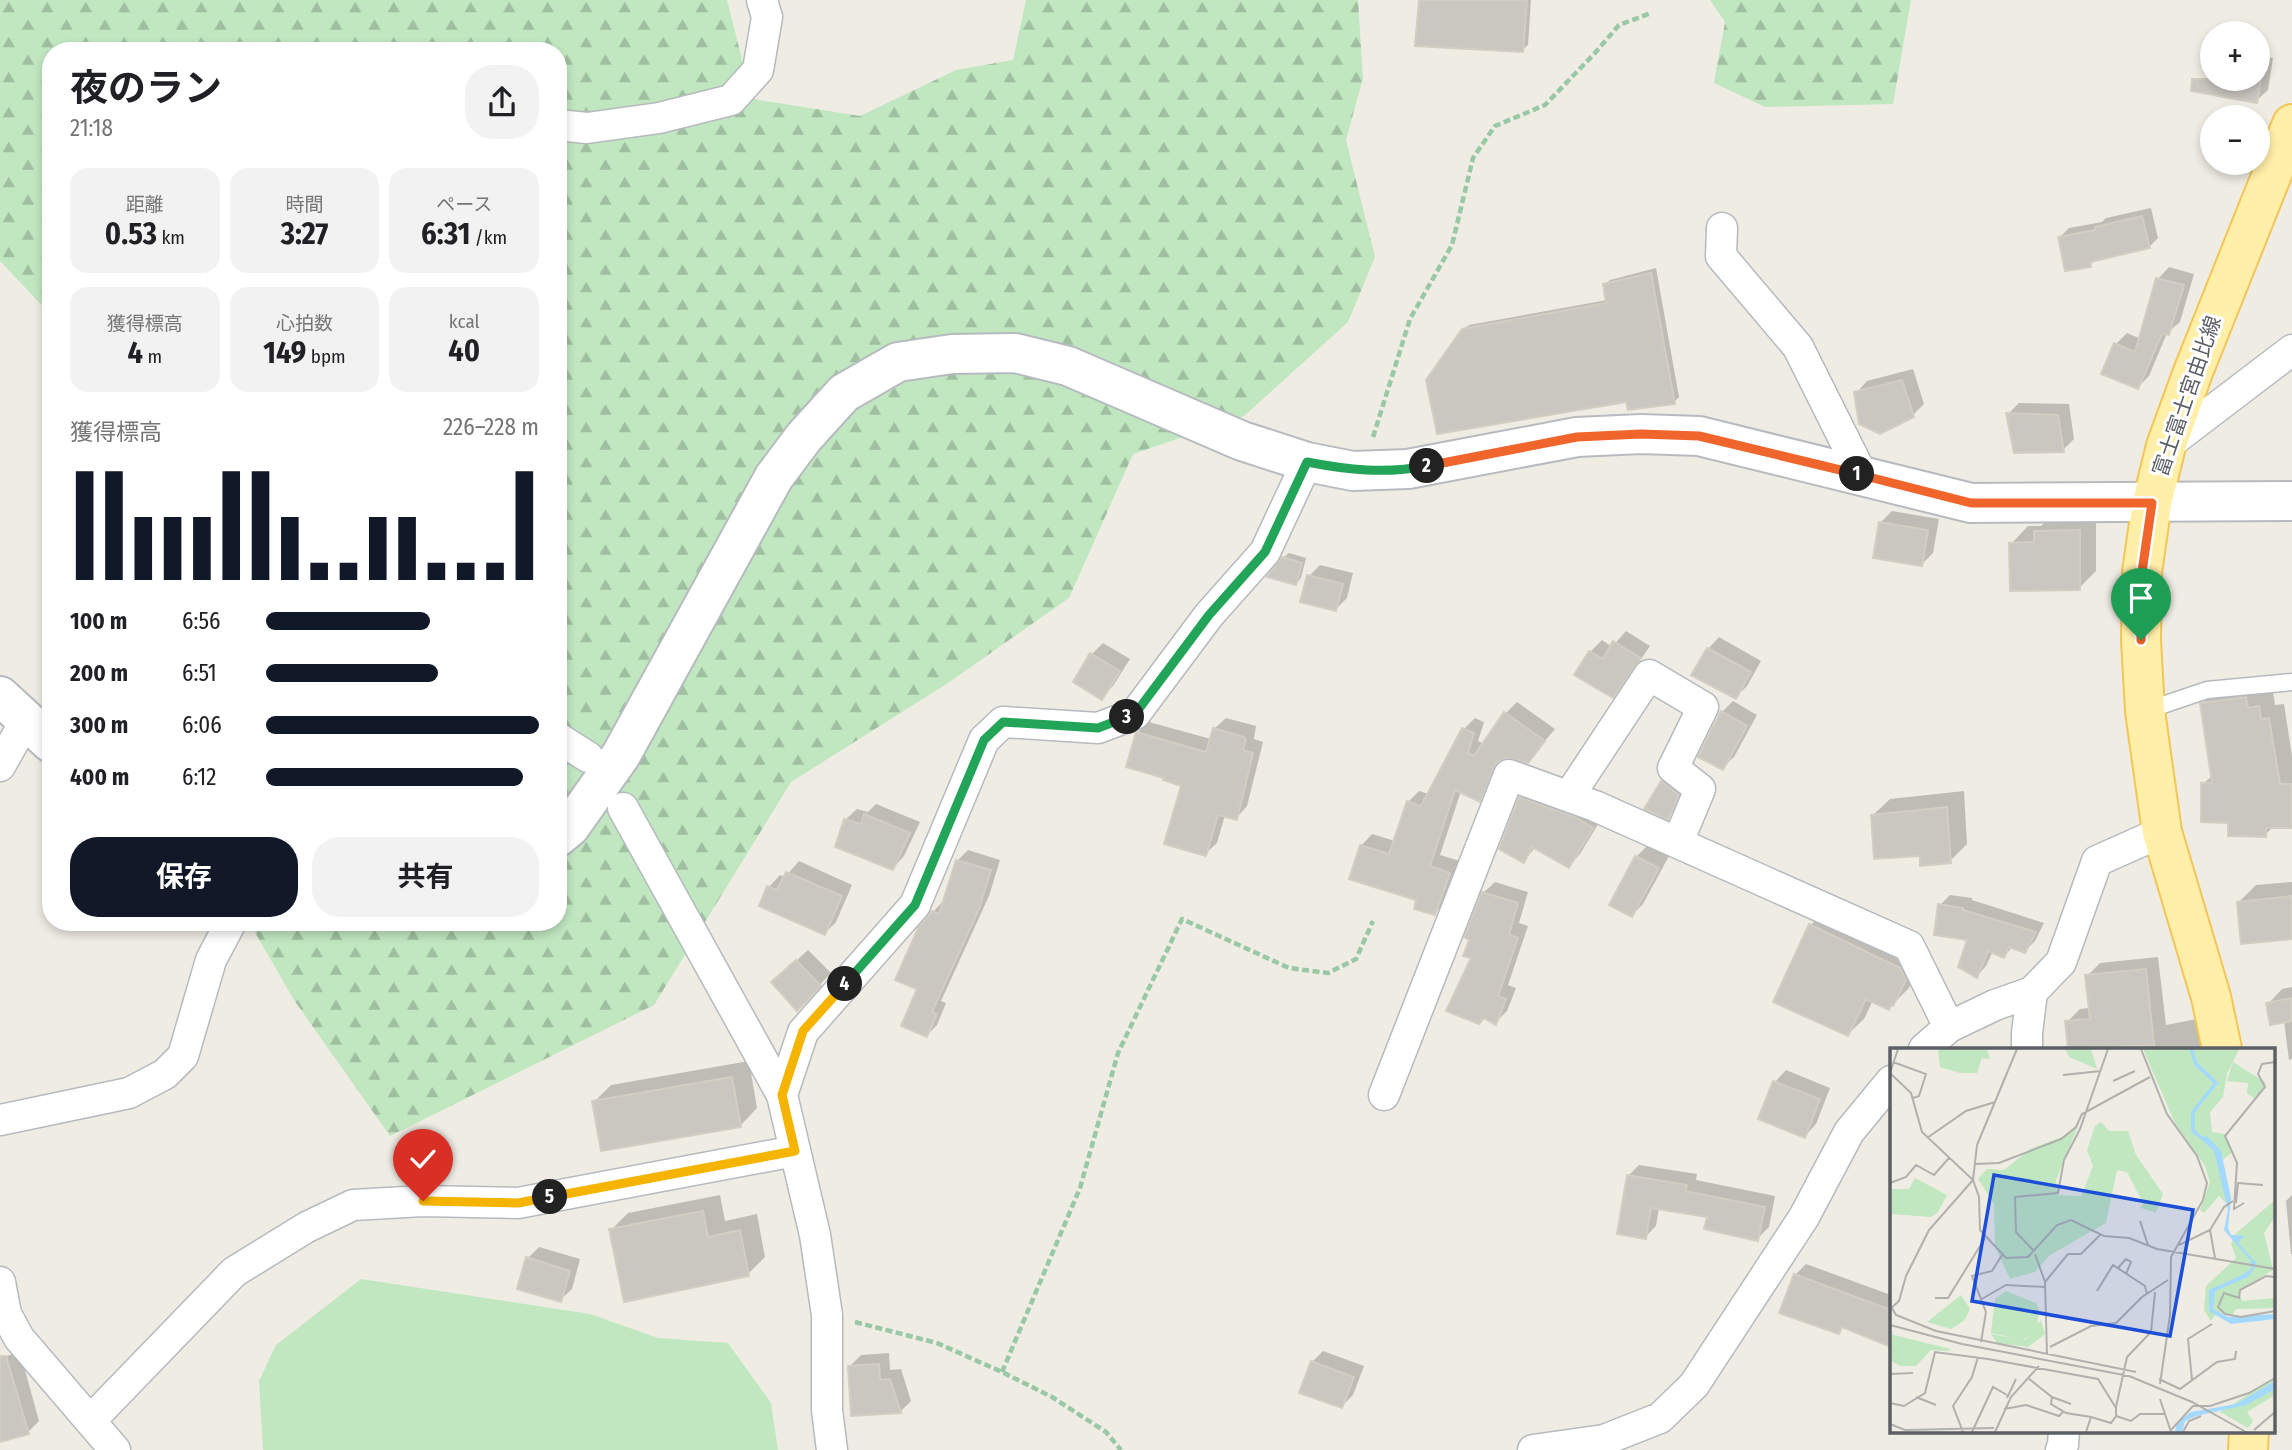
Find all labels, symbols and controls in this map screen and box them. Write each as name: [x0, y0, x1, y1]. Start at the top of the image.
map controls: [2200, 21, 2270, 175]
button: +: [2200, 21, 2270, 91]
text: 夜のラン: [70, 65, 222, 111]
button: share: [465, 65, 539, 139]
button: −: [2200, 105, 2270, 175]
text: 21:18: [70, 114, 113, 142]
text: 距離: [126, 193, 164, 216]
text: 時間: [285, 193, 324, 216]
text: ペース: [436, 193, 492, 216]
text: 0.53: [105, 216, 157, 252]
text: 3:27: [281, 216, 328, 252]
text: 6:31: [421, 216, 470, 252]
text: km: [157, 226, 185, 249]
text: /km: [470, 226, 507, 249]
text: kcal: [449, 310, 480, 333]
text: 獲得標高: [107, 312, 183, 335]
text: 心拍数: [276, 312, 333, 335]
street label: 富士富士宮由比線: [2147, 312, 2227, 480]
text: 40: [448, 333, 480, 369]
text: 4: [128, 335, 143, 371]
text: 149: [263, 335, 306, 371]
text: m: [143, 345, 162, 368]
text: bpm: [306, 345, 346, 368]
text: 226–228 m: [443, 413, 539, 441]
text: 獲得標高: [70, 418, 162, 446]
pin: 2: [1410, 448, 1444, 484]
text: 2: [1422, 454, 1431, 477]
pin: 1: [1840, 456, 1874, 491]
text: 1: [1852, 462, 1861, 485]
pin: [2111, 568, 2171, 640]
icon: arrive: [2122, 579, 2160, 617]
text: 100 m: [70, 607, 127, 635]
text: 6:56: [182, 607, 220, 635]
text: 200 m: [70, 659, 128, 687]
text: 6:51: [182, 659, 217, 687]
pin: 3: [1110, 700, 1144, 734]
text: 3: [1122, 705, 1131, 728]
text: 300 m: [70, 711, 128, 739]
text: 6:06: [182, 711, 222, 739]
text: 400 m: [70, 763, 129, 791]
text: 6:12: [182, 763, 216, 791]
button: 保存: [70, 837, 298, 917]
button: 共有: [312, 837, 539, 917]
pin: 4: [828, 967, 862, 1002]
text: 4: [840, 972, 849, 995]
inset map: [1890, 1048, 2274, 1432]
pin: [393, 1129, 453, 1201]
icon: check: [404, 1140, 442, 1178]
pin: 5: [532, 1180, 568, 1214]
text: 5: [545, 1185, 554, 1208]

